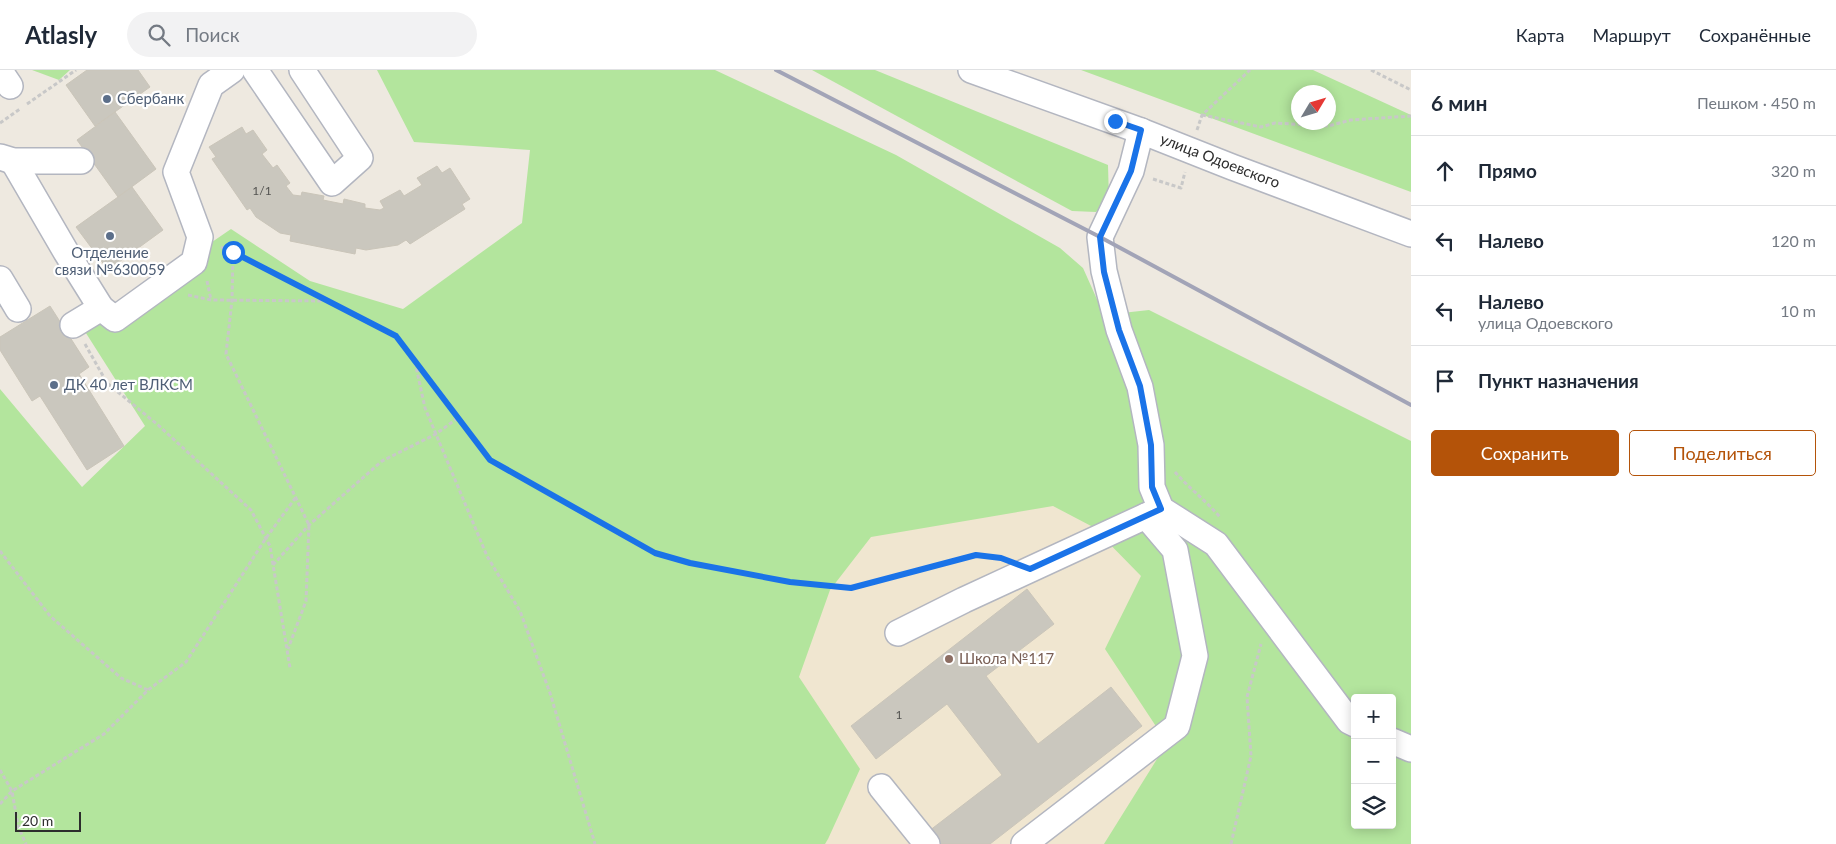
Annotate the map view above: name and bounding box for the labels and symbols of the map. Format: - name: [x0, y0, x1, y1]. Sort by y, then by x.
- north arrow: [1291, 85, 1336, 130]
- place label: Сбербанк: [117, 89, 185, 107]
- marker: Сбербанк: [101, 93, 113, 105]
- route end: [1104, 110, 1127, 133]
- street label: улица Одоевского: [1158, 129, 1283, 191]
- house number: 1/1: [252, 183, 272, 198]
- marker: Отделение связи №630059: [104, 230, 116, 242]
- route start: [222, 241, 245, 264]
- place label: Отделение связи №630059: [55, 243, 165, 278]
- place label: ДК 40 лет ВЛКСМ: [64, 375, 193, 393]
- marker: ДК 40 лет ВЛКСМ: [48, 379, 60, 391]
- place label: Школа №117: [959, 649, 1055, 667]
- marker: Школа №117: [943, 653, 955, 665]
- house number: 1: [896, 707, 903, 722]
- scale bar: [15, 809, 81, 832]

